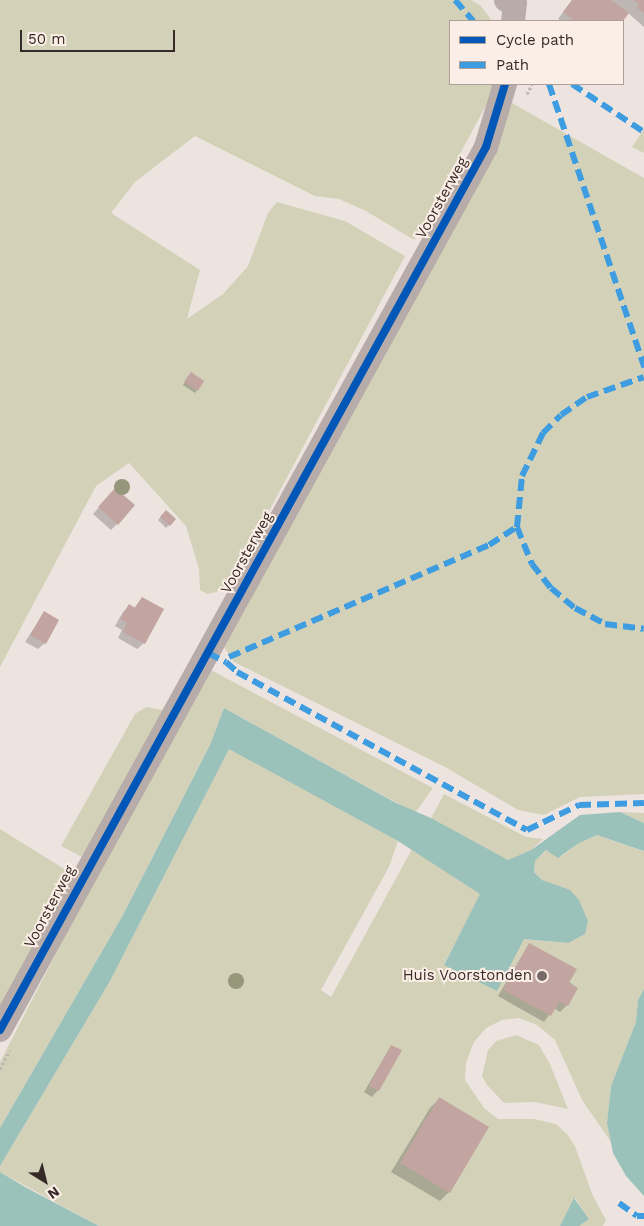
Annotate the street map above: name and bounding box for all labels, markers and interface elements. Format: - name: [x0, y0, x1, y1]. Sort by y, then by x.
- scale bar: [22, 20, 178, 52]
- legend: [449, 20, 624, 85]
- text: 50 m: [28, 30, 65, 48]
- text: Cycle path: [496, 31, 574, 49]
- text: Path: [496, 56, 529, 74]
- street label: Voorsterweg: [412, 154, 472, 242]
- street label: Voorsterweg: [217, 509, 277, 597]
- street label: Voorsterweg: [21, 863, 79, 951]
- place label: Huis Voorstonden: [402, 967, 532, 985]
- marker: Huis Voorstonden: [536, 970, 548, 982]
- north arrow: [20, 1156, 70, 1206]
- text: N: [45, 1184, 63, 1203]

